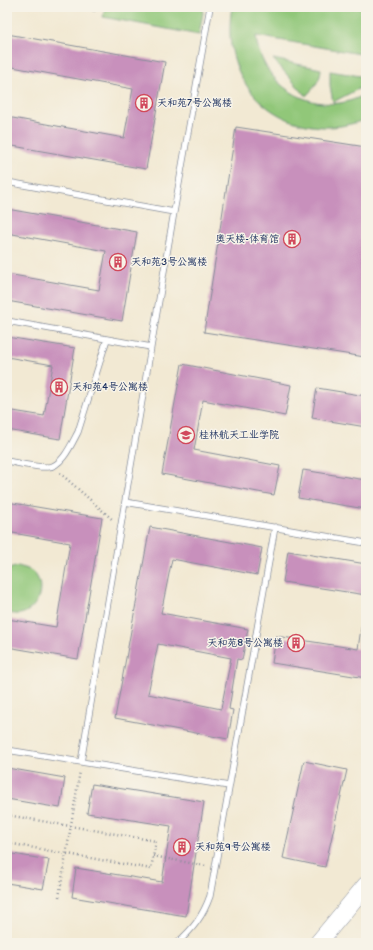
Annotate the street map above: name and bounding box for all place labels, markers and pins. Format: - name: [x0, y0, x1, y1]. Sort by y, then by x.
- building icon: 天和苑7号公寓楼: [134, 93, 154, 113]
- place label: 天和苑7号公寓楼: [157, 97, 232, 109]
- building icon: 奥天楼-体育馆: [282, 229, 302, 249]
- place label: 奥天楼-体育馆: [215, 233, 279, 245]
- building icon: 天和苑3号公寓楼: [108, 252, 128, 272]
- place label: 天和苑3号公寓楼: [131, 256, 207, 268]
- building icon: 天和苑4号公寓楼: [49, 377, 69, 397]
- place label: 天和苑4号公寓楼: [72, 381, 148, 393]
- school or university icon: 桂林航天工业学院: [176, 425, 196, 445]
- place label: 桂林航天工业学院: [199, 429, 279, 441]
- building icon: 天和苑8号公寓楼: [286, 633, 306, 653]
- place label: 天和苑8号公寓楼: [207, 637, 283, 649]
- building icon: 天和苑9号公寓楼: [172, 837, 192, 857]
- place label: 天和苑9号公寓楼: [195, 841, 271, 853]

